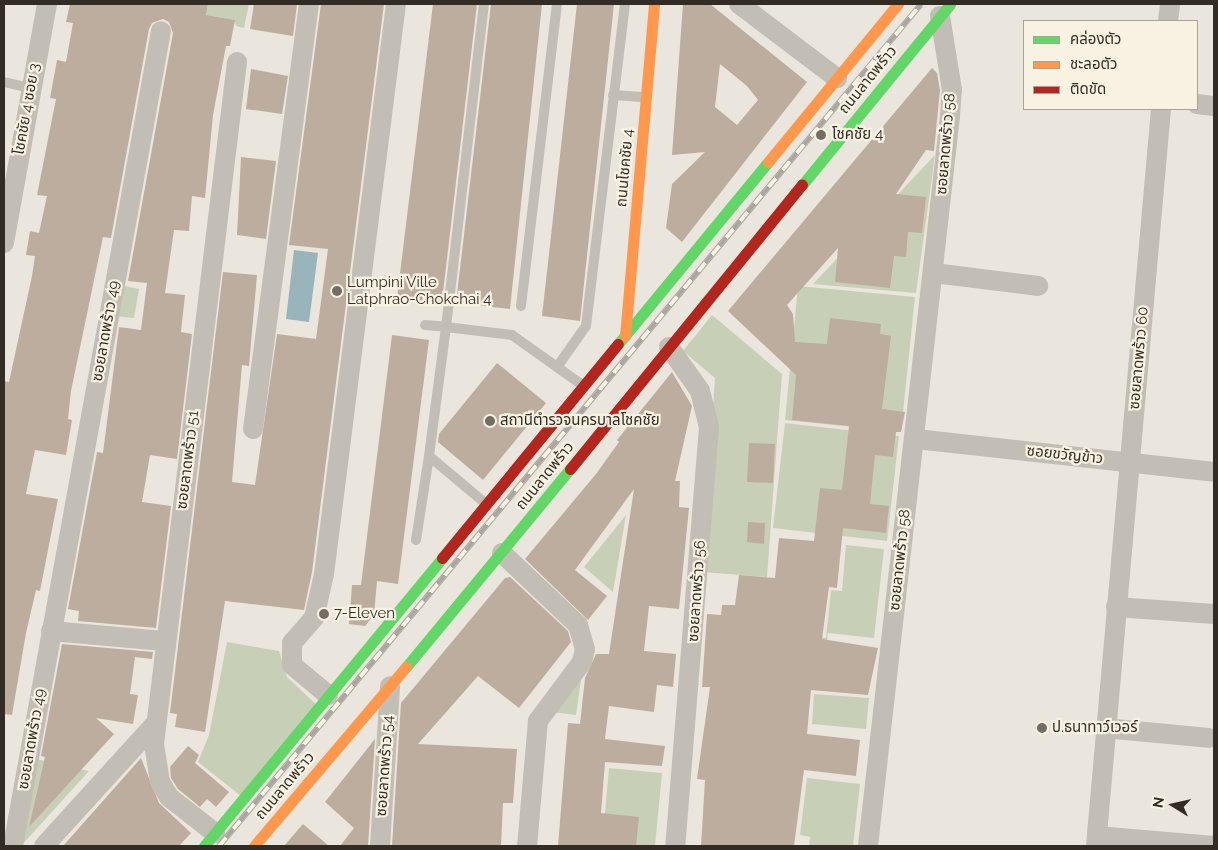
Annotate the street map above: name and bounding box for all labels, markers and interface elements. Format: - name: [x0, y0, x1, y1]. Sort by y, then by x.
- legend: [1023, 20, 1198, 110]
- text: คล่องตัว: [1070, 30, 1121, 48]
- street label: ถนนลาดพร้าว: [835, 42, 901, 118]
- text: ชะลอตัว: [1070, 55, 1117, 73]
- street label: โชคชัย 4 ซอย 3: [10, 62, 44, 156]
- text: ติดขัด: [1070, 80, 1106, 98]
- street label: ซอยลาดพร้าว 58: [933, 92, 959, 196]
- place label: โชคชัย 4: [832, 126, 883, 144]
- street label: ถนนโชคชัย 4: [613, 128, 637, 208]
- marker: โชคชัย 4: [814, 128, 828, 142]
- place label: Lumpini Ville Latphrao-Chokchai 4: [347, 273, 491, 308]
- street label: ซอยลาดพร้าว 49: [88, 279, 124, 383]
- marker: Lumpini Ville Latphrao-Chokchai 4: [331, 285, 343, 297]
- street label: ซอยลาดพร้าว 60: [1126, 306, 1152, 410]
- street label: ซอยลาดพร้าว 51: [173, 410, 203, 510]
- place label: สถานีตำรวจนครบาลโชคชัย: [500, 412, 660, 430]
- marker: สถานีตำรวจนครบาลโชคชัย: [484, 415, 496, 427]
- street label: ถนนลาดพร้าว: [512, 438, 578, 514]
- street label: ซอยขวัญข้าว: [1026, 442, 1104, 468]
- street label: ซอยลาดพร้าว 58: [886, 508, 914, 612]
- street label: ซอยลาดพร้าว 56: [684, 539, 710, 643]
- place label: 7-Eleven: [334, 605, 395, 623]
- marker: 7-Eleven: [318, 608, 330, 620]
- street label: ซอยลาดพร้าว 49: [14, 687, 50, 791]
- street label: ซอยลาดพร้าว 54: [372, 715, 398, 817]
- place label: ป.ธนาทาว์เวอร์: [1052, 719, 1138, 737]
- marker: ป.ธนาทาว์เวอร์: [1036, 722, 1048, 734]
- street label: ถนนลาดพร้าว: [252, 749, 318, 823]
- north arrow: [1148, 780, 1198, 830]
- text: N: [1149, 796, 1167, 809]

